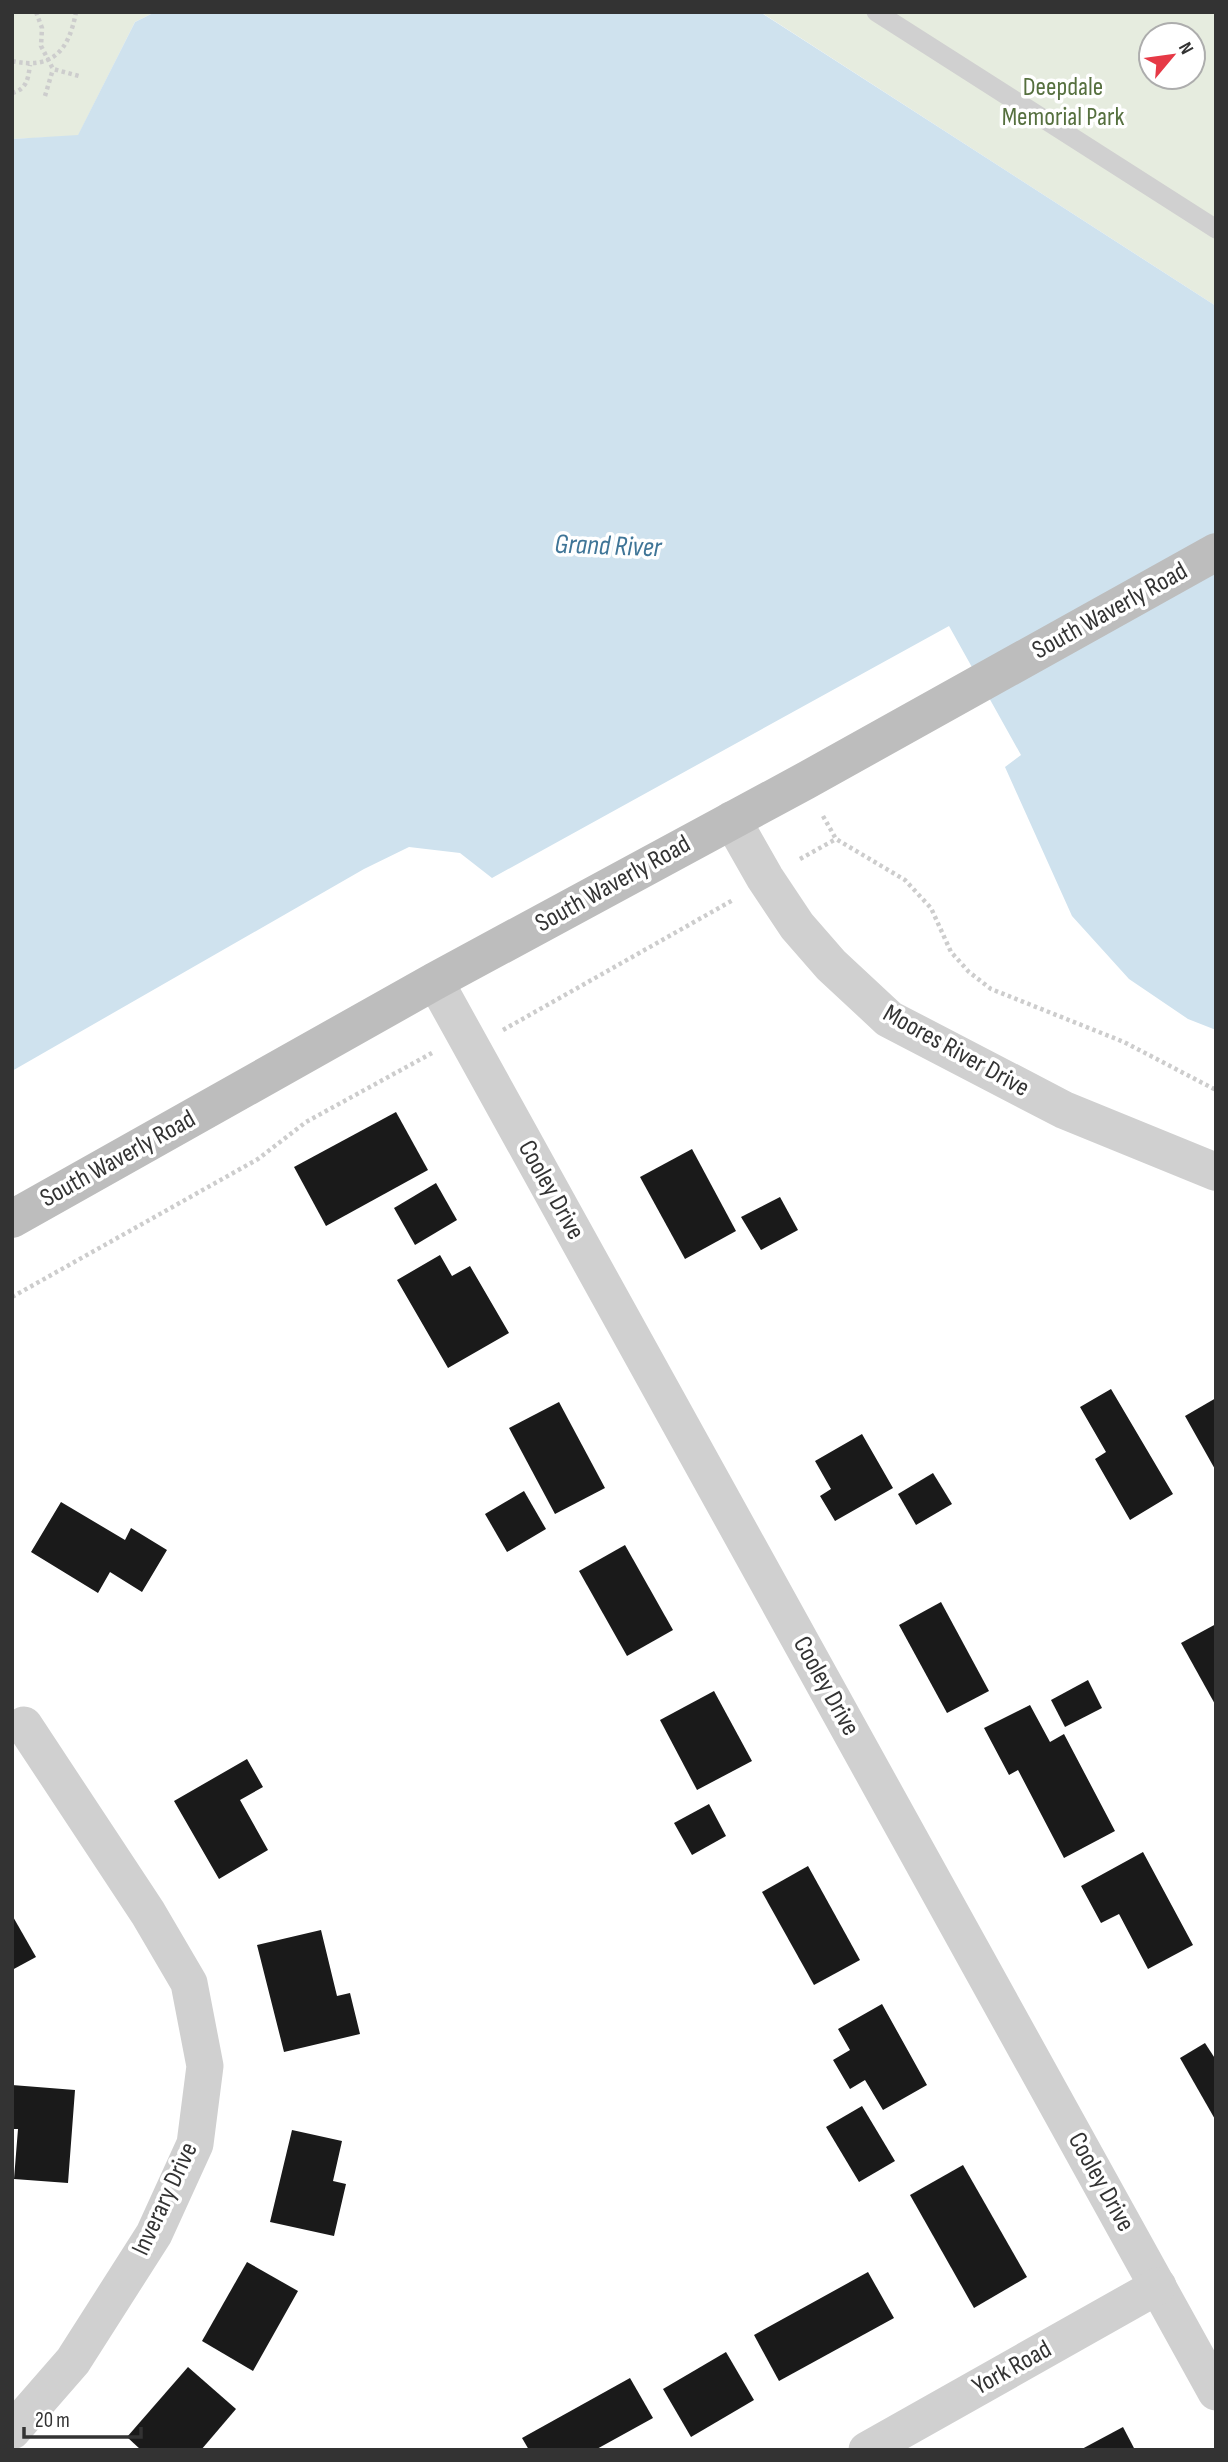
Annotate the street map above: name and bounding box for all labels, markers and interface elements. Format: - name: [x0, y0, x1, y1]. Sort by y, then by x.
- north arrow: [1137, 21, 1207, 91]
- text: N: [1173, 38, 1198, 59]
- park label: Deepdale Memorial Park: [1002, 72, 1124, 133]
- water label: Grand River: [554, 528, 663, 564]
- street label: South Waverly Road: [1027, 556, 1193, 666]
- street label: South Waverly Road: [530, 829, 696, 939]
- street label: Moores River Drive: [878, 998, 1034, 1104]
- street label: South Waverly Road: [35, 1104, 201, 1214]
- street label: Cooley Drive: [511, 1135, 591, 1245]
- street label: Cooley Drive: [786, 1631, 866, 1741]
- street label: Cooley Drive: [1061, 2127, 1141, 2237]
- street label: Inverary Drive: [125, 2138, 205, 2260]
- street label: York Road: [967, 2334, 1057, 2402]
- scale bar: [24, 2396, 142, 2440]
- text: 20 m: [35, 2408, 70, 2433]

